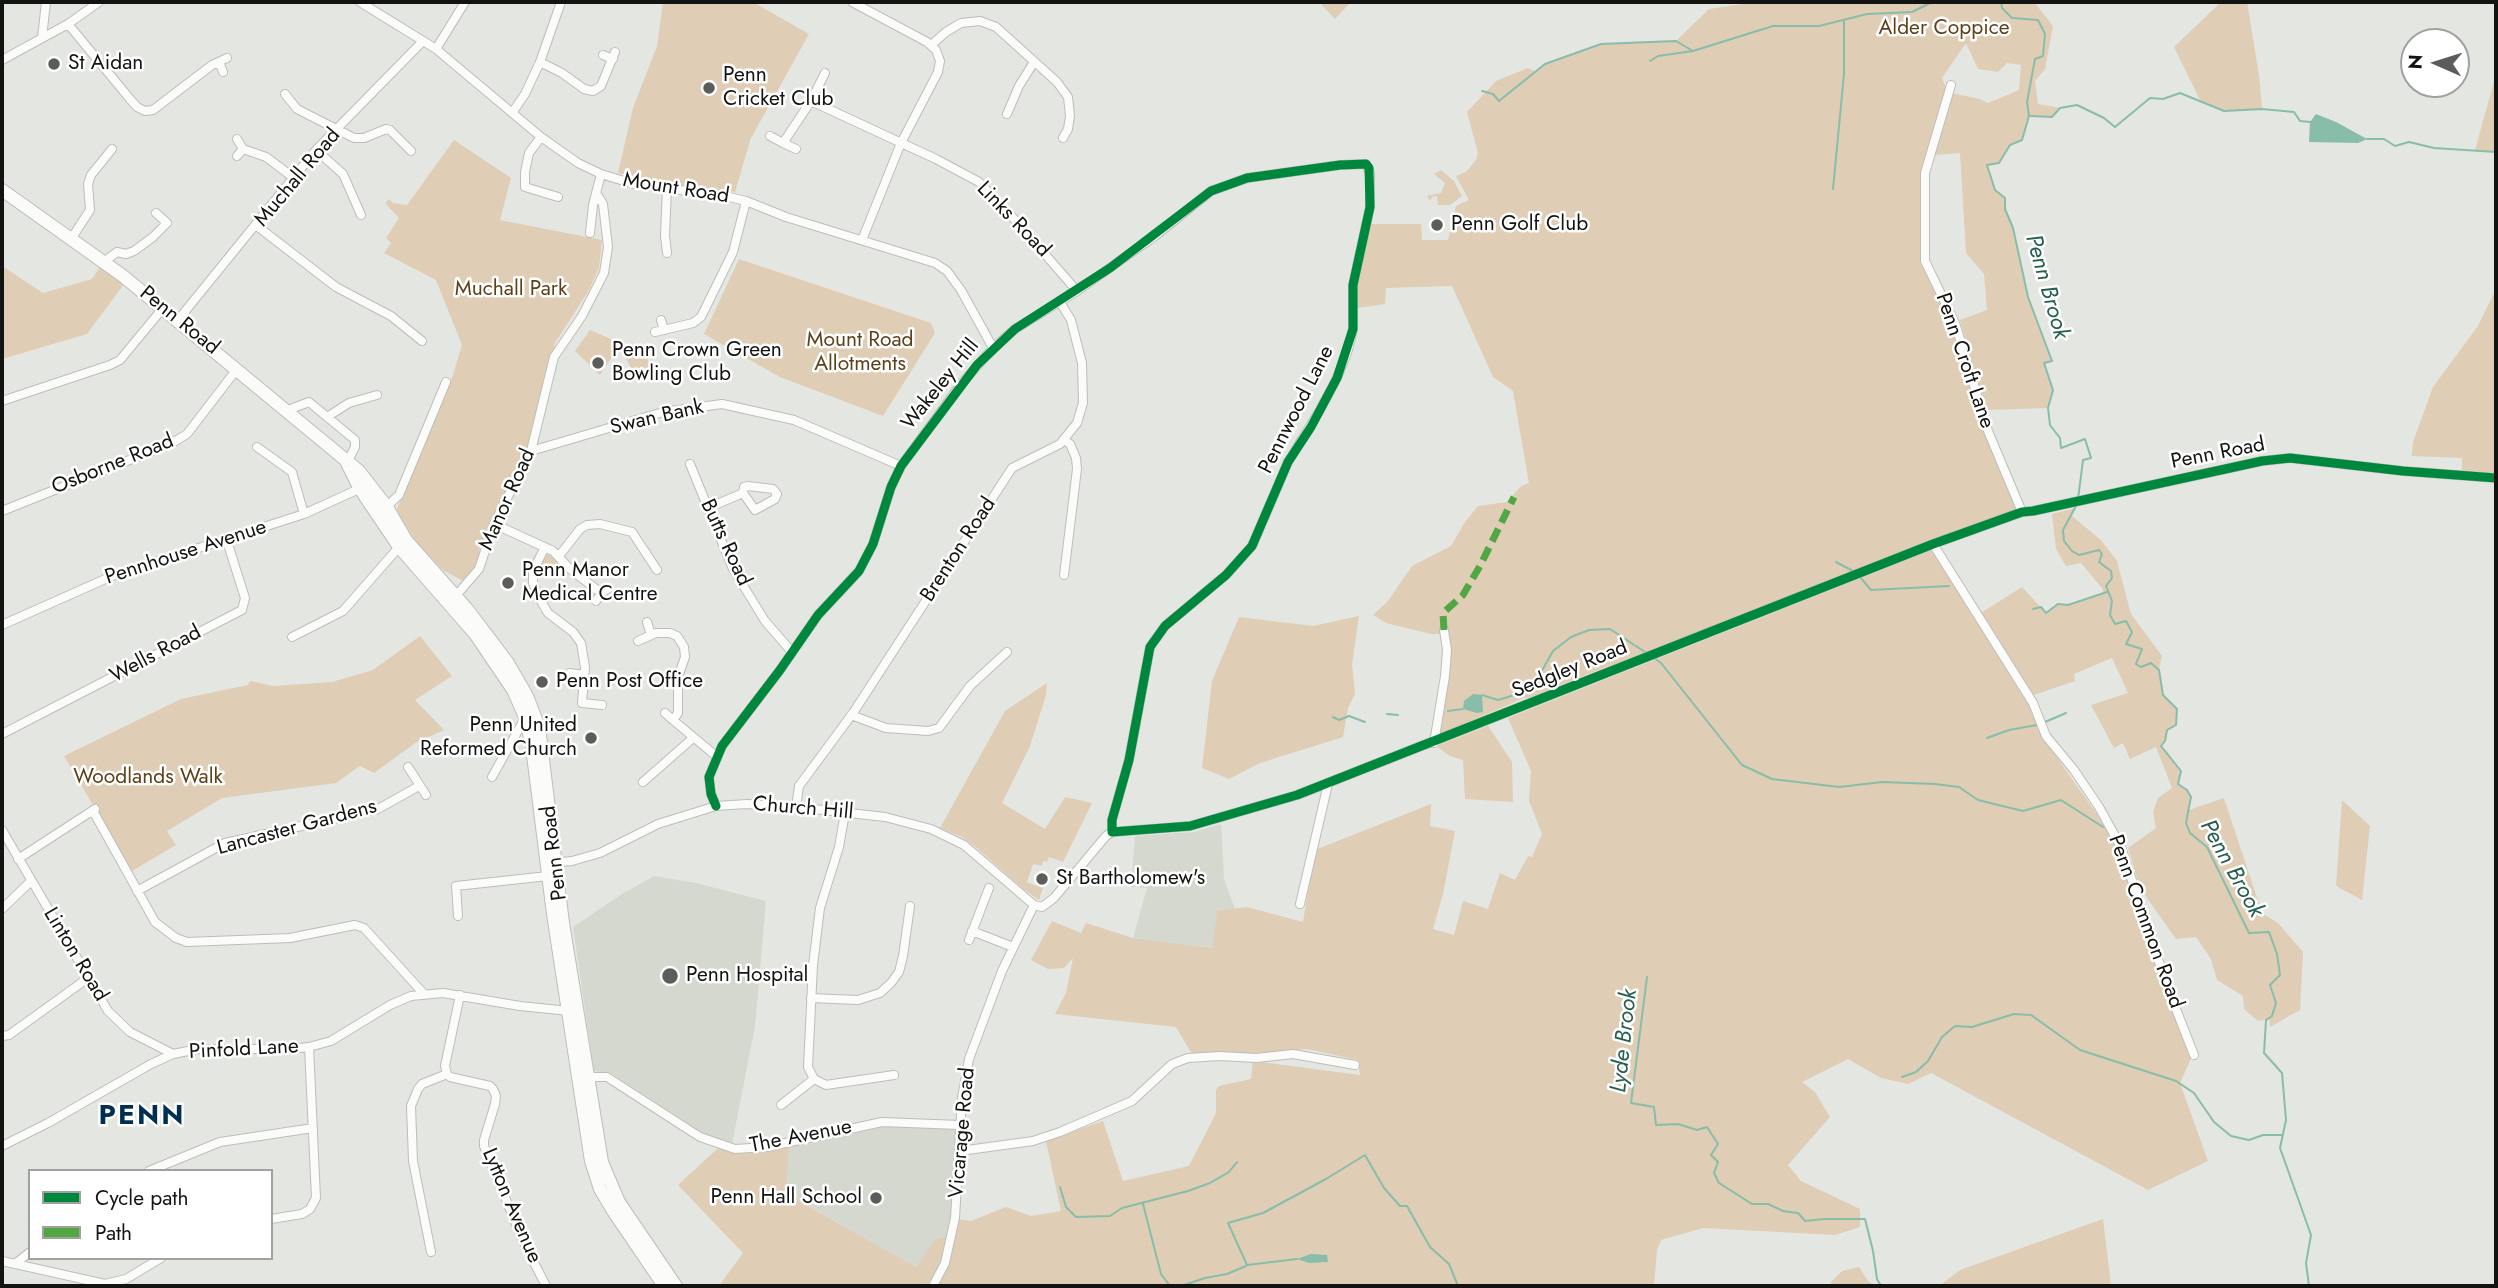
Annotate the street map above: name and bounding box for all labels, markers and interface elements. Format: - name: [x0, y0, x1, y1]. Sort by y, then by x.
- park label: Alder Coppice: [1878, 16, 2010, 42]
- north arrow: [2400, 28, 2470, 98]
- place label: St Aidan: [68, 51, 143, 77]
- text: N: [2402, 54, 2429, 70]
- marker: St Aidan: [46, 56, 62, 72]
- place label: Penn Cricket Club: [723, 63, 833, 113]
- marker: Penn Cricket Club: [701, 80, 717, 96]
- street label: Muchall Road: [250, 124, 346, 232]
- street label: Mount Road: [621, 168, 731, 210]
- street label: Links Road: [971, 177, 1055, 263]
- place label: Penn Golf Club: [1451, 212, 1588, 238]
- marker: Penn Golf Club: [1429, 217, 1445, 233]
- water label: Penn Brook: [2018, 232, 2074, 342]
- park label: Muchall Park: [455, 277, 567, 303]
- street label: Penn Road: [134, 281, 224, 361]
- street label: Penn Croft Lane: [1929, 290, 1999, 432]
- park label: Mount Road Allotments: [806, 328, 914, 378]
- street label: Wakeley Hill: [897, 335, 985, 435]
- place label: Penn Crown Green Bowling Club: [612, 338, 782, 388]
- street label: Pennwood Lane: [1254, 342, 1340, 478]
- marker: Penn Crown Green Bowling Club: [590, 355, 606, 371]
- street label: Swan Bank: [608, 395, 706, 441]
- street label: Osborne Road: [48, 429, 178, 501]
- street label: Penn Road: [2169, 433, 2267, 475]
- street label: Manor Road: [474, 445, 542, 555]
- street label: Brenton Road: [916, 493, 1002, 607]
- street label: Butts Road: [694, 496, 756, 590]
- street label: Pennhouse Avenue: [102, 515, 270, 591]
- place label: Penn Manor Medical Centre: [522, 558, 657, 608]
- marker: Penn Manor Medical Centre: [500, 575, 516, 591]
- street label: Wells Road: [106, 620, 206, 690]
- street label: Sedgley Road: [1509, 635, 1631, 705]
- place label: Penn Post Office: [556, 669, 703, 695]
- marker: Penn Post Office: [534, 674, 550, 690]
- place label: Penn United Reformed Church: [420, 713, 577, 763]
- marker: Penn United Reformed Church: [583, 730, 599, 746]
- park label: Woodlands Walk: [73, 765, 223, 791]
- street label: Church Hill: [752, 792, 854, 826]
- street label: Lancaster Gardens: [214, 795, 380, 861]
- street label: Penn Road: [537, 804, 573, 902]
- water label: Penn Brook: [2193, 815, 2269, 923]
- street label: Penn Common Road: [2102, 832, 2188, 1012]
- place label: St Bartholomew's: [1056, 866, 1205, 892]
- marker: St Bartholomew's: [1034, 871, 1050, 887]
- street label: Linton Road: [37, 903, 113, 1007]
- place label: Penn Hospital: [686, 963, 808, 989]
- marker: Penn Hospital: [660, 966, 680, 986]
- water label: Lyde Brook: [1606, 988, 1644, 1094]
- street label: Pinfold Lane: [188, 1035, 300, 1065]
- street label: Vicarage Road: [945, 1067, 981, 1199]
- district label: PENN: [99, 1100, 185, 1134]
- street label: The Avenue: [748, 1115, 854, 1159]
- street label: Lytton Avenue: [476, 1145, 546, 1267]
- legend: [28, 1169, 273, 1260]
- text: Cycle path: [95, 1183, 188, 1213]
- place label: Penn Hall School: [711, 1185, 862, 1211]
- marker: Penn Hall School: [868, 1190, 884, 1206]
- text: Path: [95, 1218, 132, 1248]

